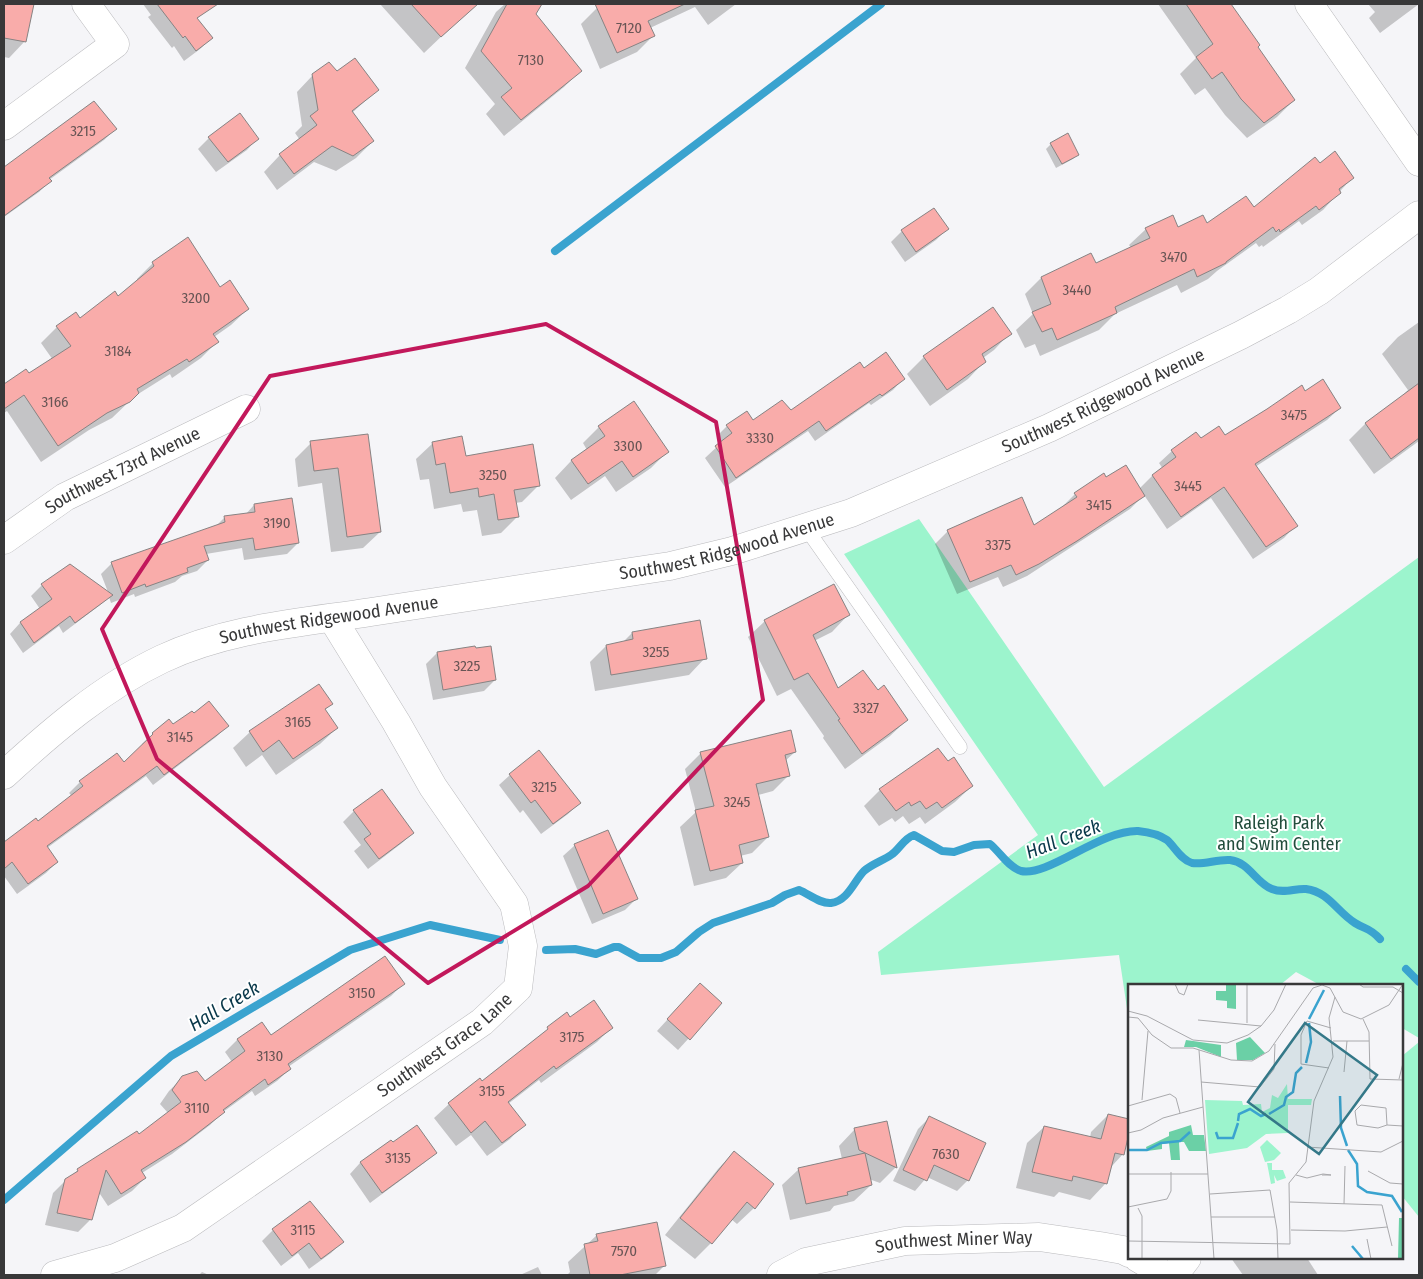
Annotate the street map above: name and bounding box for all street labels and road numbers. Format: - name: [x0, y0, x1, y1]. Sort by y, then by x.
- street label: Southwest Ridgewood Avenue: [998, 343, 1208, 458]
- street label: Southwest 73rd Avenue: [41, 422, 204, 519]
- street label: Southwest Ridgewood Avenue: [618, 508, 837, 585]
- street label: Southwest Ridgewood Avenue: [217, 591, 440, 649]
- street label: Southwest Grace Lane: [373, 988, 517, 1102]
- street label: Southwest Miner Way: [873, 1226, 1033, 1258]

